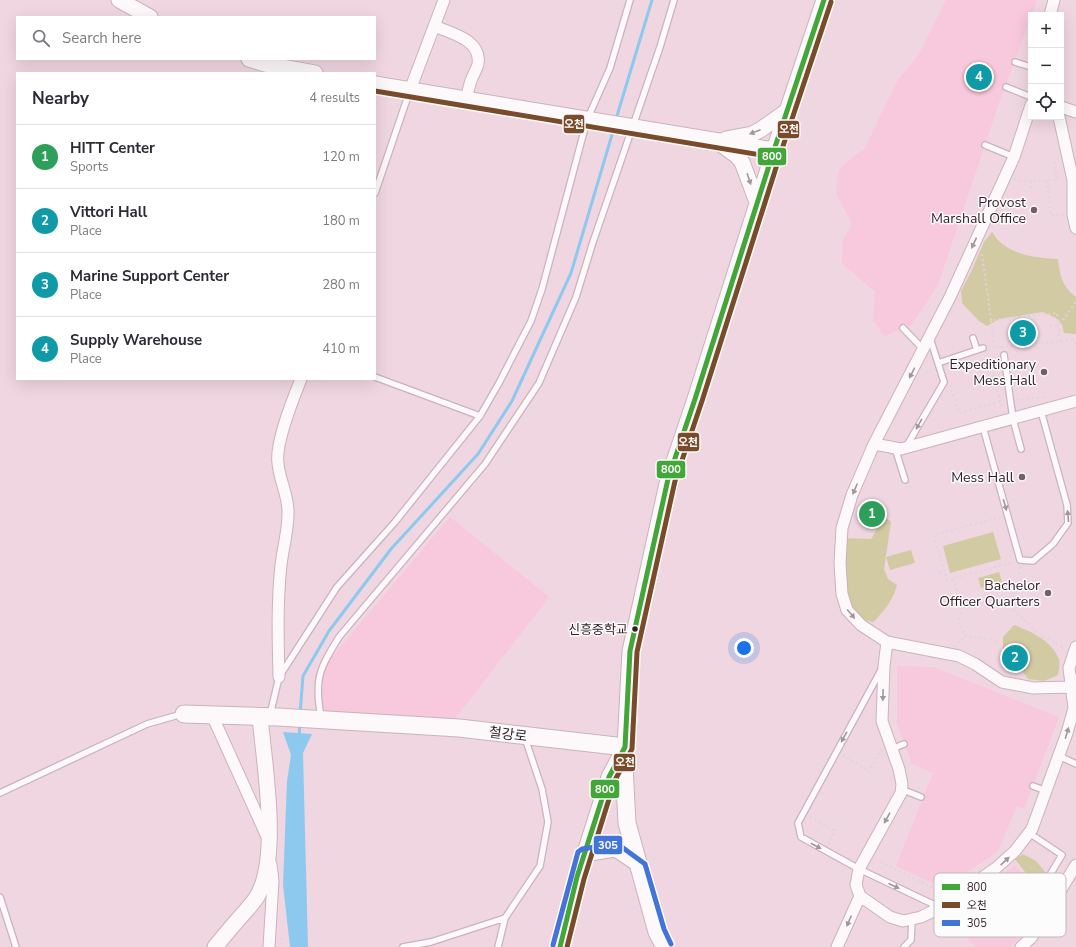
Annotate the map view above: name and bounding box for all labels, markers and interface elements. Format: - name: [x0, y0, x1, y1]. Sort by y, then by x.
- map controls: [1028, 12, 1064, 120]
- button: +: [1028, 12, 1064, 48]
- search box: [16, 16, 376, 60]
- icon: search: [30, 27, 52, 49]
- text: Search here: [62, 28, 142, 48]
- button: −: [1028, 48, 1064, 84]
- pin: 4: [966, 62, 992, 92]
- button: locate: [1028, 84, 1064, 120]
- text: Nearby: [32, 87, 89, 110]
- text: 4 results: [309, 89, 360, 107]
- line badge: 오천: [563, 114, 585, 134]
- text: 오천: [564, 117, 584, 132]
- line badge: 오천: [777, 120, 800, 139]
- text: 오천: [779, 122, 799, 137]
- one-way arrow: [748, 129, 760, 135]
- text: HITT Center: [70, 138, 155, 158]
- line badge: 800: [757, 147, 787, 166]
- text: 1: [41, 148, 49, 166]
- text: 120 m: [322, 148, 360, 166]
- text: 800: [762, 149, 782, 164]
- text: Sports: [70, 158, 109, 176]
- one-way arrow: [746, 173, 752, 185]
- place label: Provost Marshall Office: [931, 193, 1026, 228]
- text: Vittori Hall: [70, 202, 147, 222]
- marker: Provost Marshall Office: [1029, 205, 1039, 215]
- text: 2: [41, 212, 49, 230]
- text: 180 m: [322, 212, 360, 230]
- text: Place: [70, 222, 102, 240]
- one-way arrow: [971, 237, 978, 249]
- text: Marine Support Center: [70, 266, 229, 286]
- text: 3: [41, 276, 49, 294]
- text: 280 m: [322, 276, 360, 294]
- text: Place: [70, 286, 102, 304]
- pin: 3: [1010, 318, 1036, 348]
- text: Supply Warehouse: [70, 330, 202, 350]
- text: 4: [41, 340, 49, 358]
- text: 410 m: [322, 340, 360, 358]
- text: Place: [70, 350, 102, 368]
- place label: Expeditionary Mess Hall: [950, 355, 1037, 390]
- one-way arrow: [908, 367, 915, 378]
- marker: Expeditionary Mess Hall: [1039, 367, 1049, 377]
- one-way arrow: [916, 418, 923, 430]
- line badge: 오천: [677, 432, 700, 452]
- text: 오천: [678, 435, 698, 450]
- line badge: 800: [656, 460, 686, 479]
- text: 800: [661, 462, 681, 477]
- place label: Mess Hall: [951, 468, 1015, 487]
- marker: Mess Hall: [1017, 472, 1027, 482]
- one-way arrow: [852, 484, 858, 495]
- pin: 1: [859, 499, 885, 529]
- one-way arrow: [1002, 499, 1008, 511]
- one-way arrow: [1064, 510, 1071, 522]
- place label: Bachelor Officer Quarters: [939, 576, 1040, 611]
- marker: Bachelor Officer Quarters: [1043, 588, 1053, 598]
- one-way arrow: [847, 609, 856, 620]
- place label: 신흥중학교: [568, 621, 628, 639]
- marker: 신흥중학교: [630, 624, 640, 634]
- your location: [734, 638, 754, 658]
- pin: 2: [1002, 643, 1028, 673]
- one-way arrow: [879, 689, 886, 701]
- street label: 철강로: [488, 723, 528, 746]
- one-way arrow: [1064, 727, 1070, 739]
- one-way arrow: [841, 732, 848, 743]
- line badge: 오천: [613, 753, 636, 772]
- text: 오천: [615, 755, 635, 770]
- line badge: 800: [590, 779, 620, 799]
- text: 800: [595, 782, 615, 797]
- one-way arrow: [884, 812, 890, 824]
- line badge: 305: [593, 835, 623, 855]
- text: 305: [598, 838, 618, 853]
- one-way arrow: [810, 842, 822, 849]
- one-way arrow: [999, 856, 1010, 865]
- legend: [934, 873, 1066, 937]
- text: 800: [967, 880, 987, 895]
- one-way arrow: [889, 883, 900, 889]
- text: 오천: [967, 898, 987, 913]
- one-way arrow: [846, 916, 852, 927]
- text: 305: [967, 916, 987, 931]

